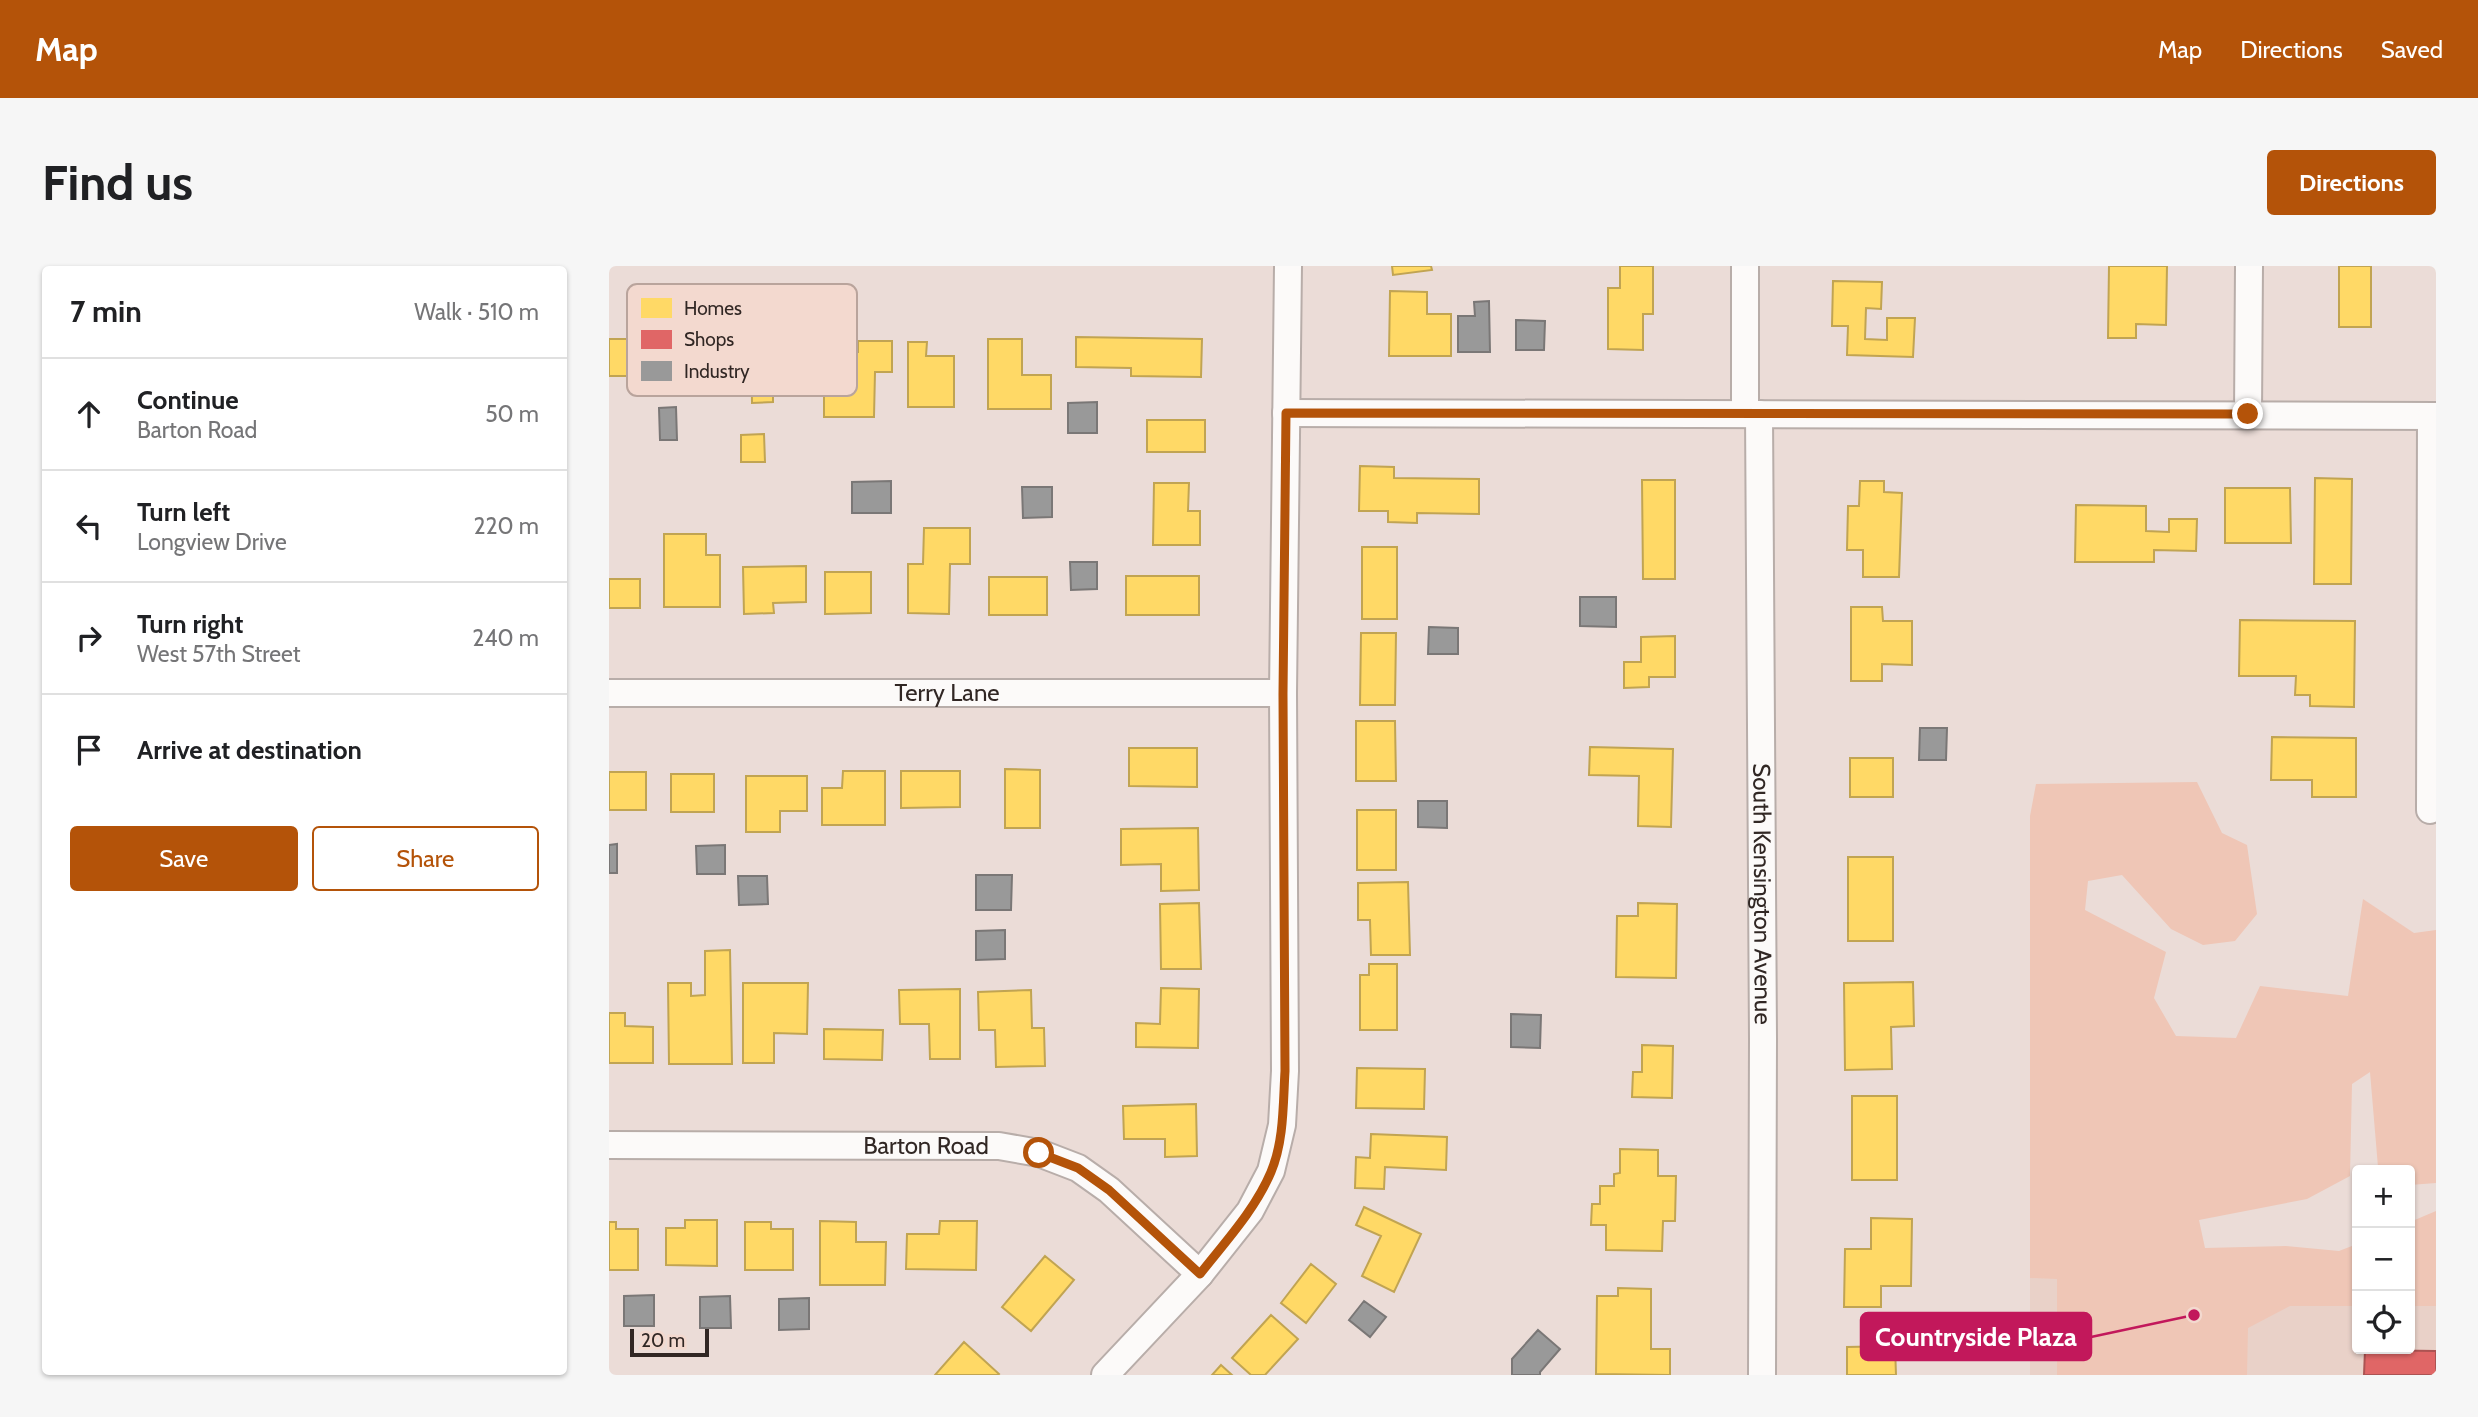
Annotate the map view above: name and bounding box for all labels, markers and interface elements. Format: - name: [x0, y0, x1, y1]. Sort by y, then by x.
- text: Map: [35, 29, 98, 69]
- text: Map: [2158, 35, 2202, 64]
- text: Directions: [2240, 35, 2343, 64]
- text: Saved: [2381, 35, 2443, 64]
- button: Directions: [2267, 150, 2436, 215]
- text: Find us: [42, 153, 193, 212]
- legend: [627, 284, 857, 396]
- text: 7 min: [70, 293, 142, 330]
- text: Homes: [684, 297, 742, 320]
- text: Walk · 510 m: [414, 298, 539, 326]
- text: Shops: [684, 328, 734, 351]
- text: Industry: [684, 360, 750, 383]
- text: Continue: [137, 384, 239, 416]
- icon: ahead: [70, 395, 108, 433]
- route end: [2232, 398, 2263, 429]
- text: 50 m: [485, 400, 539, 428]
- text: Barton Road: [137, 416, 257, 444]
- text: Turn left: [137, 496, 230, 528]
- icon: left: [70, 507, 108, 545]
- text: 220 m: [473, 512, 539, 540]
- text: Longview Drive: [137, 528, 287, 556]
- text: Turn right: [137, 608, 243, 640]
- icon: right: [70, 619, 108, 657]
- text: 240 m: [472, 624, 539, 652]
- text: West 57th Street: [137, 640, 301, 668]
- street label: Terry Lane: [894, 678, 1000, 707]
- icon: arrive: [70, 731, 108, 769]
- text: Arrive at destination: [137, 734, 362, 766]
- street label: South Kensington Avenue: [1747, 763, 1778, 1025]
- button: Save: [70, 826, 298, 891]
- button: Share: [312, 826, 539, 891]
- street label: Barton Road: [863, 1131, 989, 1160]
- route start: [1023, 1137, 1054, 1168]
- map controls: [2352, 1165, 2415, 1354]
- button: +: [2352, 1165, 2415, 1228]
- button: −: [2352, 1228, 2415, 1291]
- button: locate: [2352, 1291, 2415, 1354]
- callout: Countryside Plaza: [1861, 1313, 2091, 1360]
- text: Countryside Plaza: [1875, 1321, 2077, 1353]
- scale bar: [630, 1326, 709, 1358]
- text: 20 m: [641, 1329, 685, 1352]

